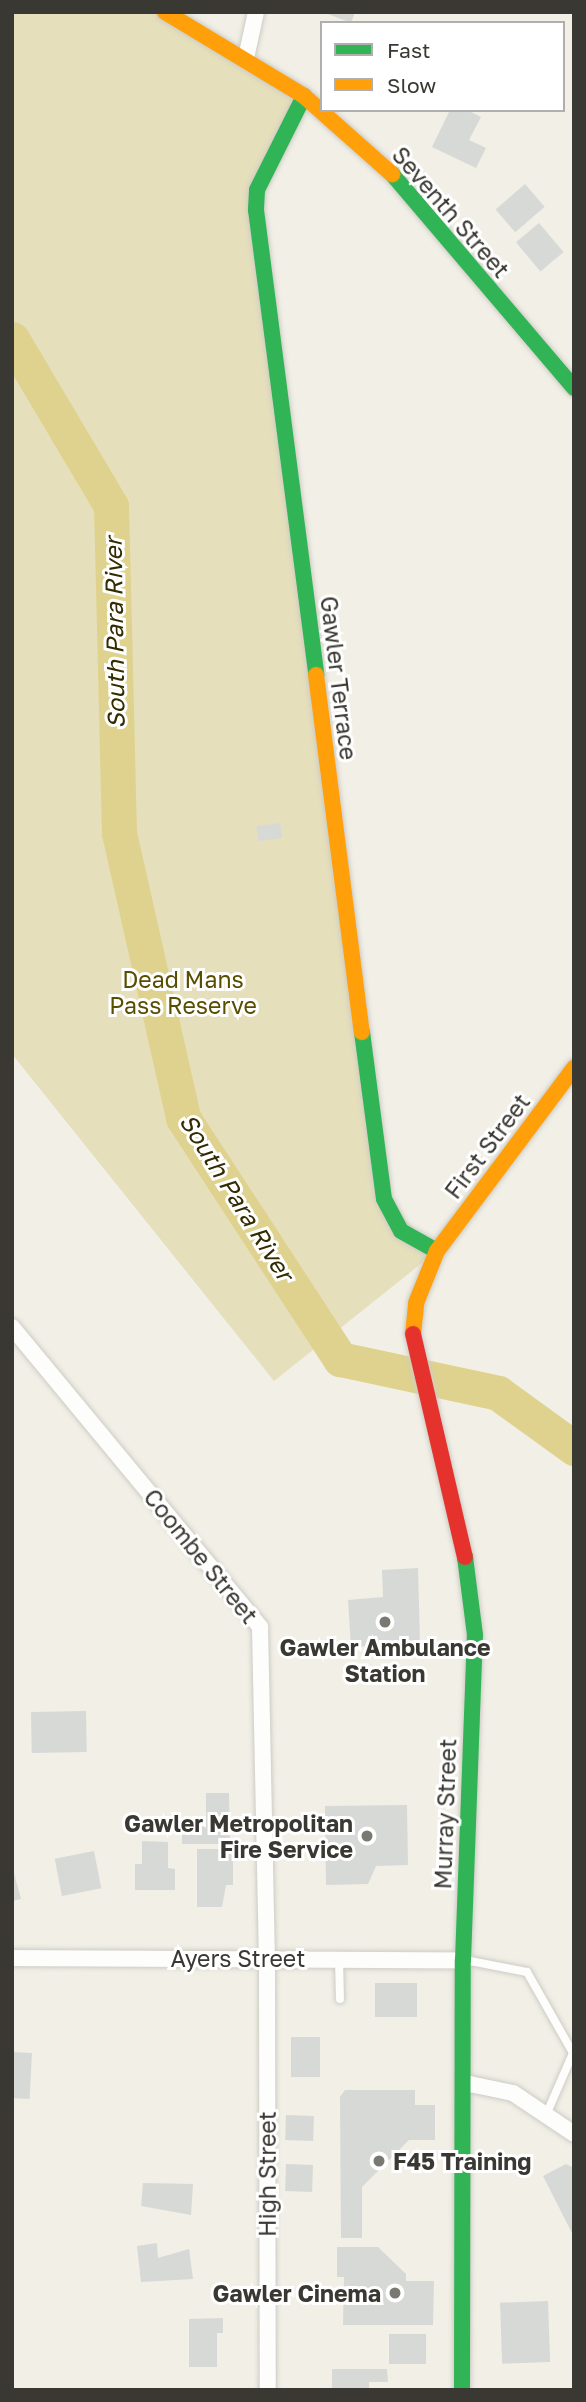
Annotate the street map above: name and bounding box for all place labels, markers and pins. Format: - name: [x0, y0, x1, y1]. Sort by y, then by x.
- marker: Gawler Ambulance Station: [377, 1614, 393, 1630]
- place label: Gawler Ambulance Station: [279, 1633, 491, 1687]
- place label: Gawler Metropolitan Fire Service: [124, 1809, 353, 1863]
- marker: Gawler Metropolitan Fire Service: [359, 1828, 375, 1844]
- place label: F45 Training: [393, 2147, 531, 2175]
- marker: F45 Training: [371, 2153, 387, 2169]
- place label: Gawler Cinema: [212, 2279, 381, 2307]
- marker: Gawler Cinema: [387, 2285, 403, 2301]

